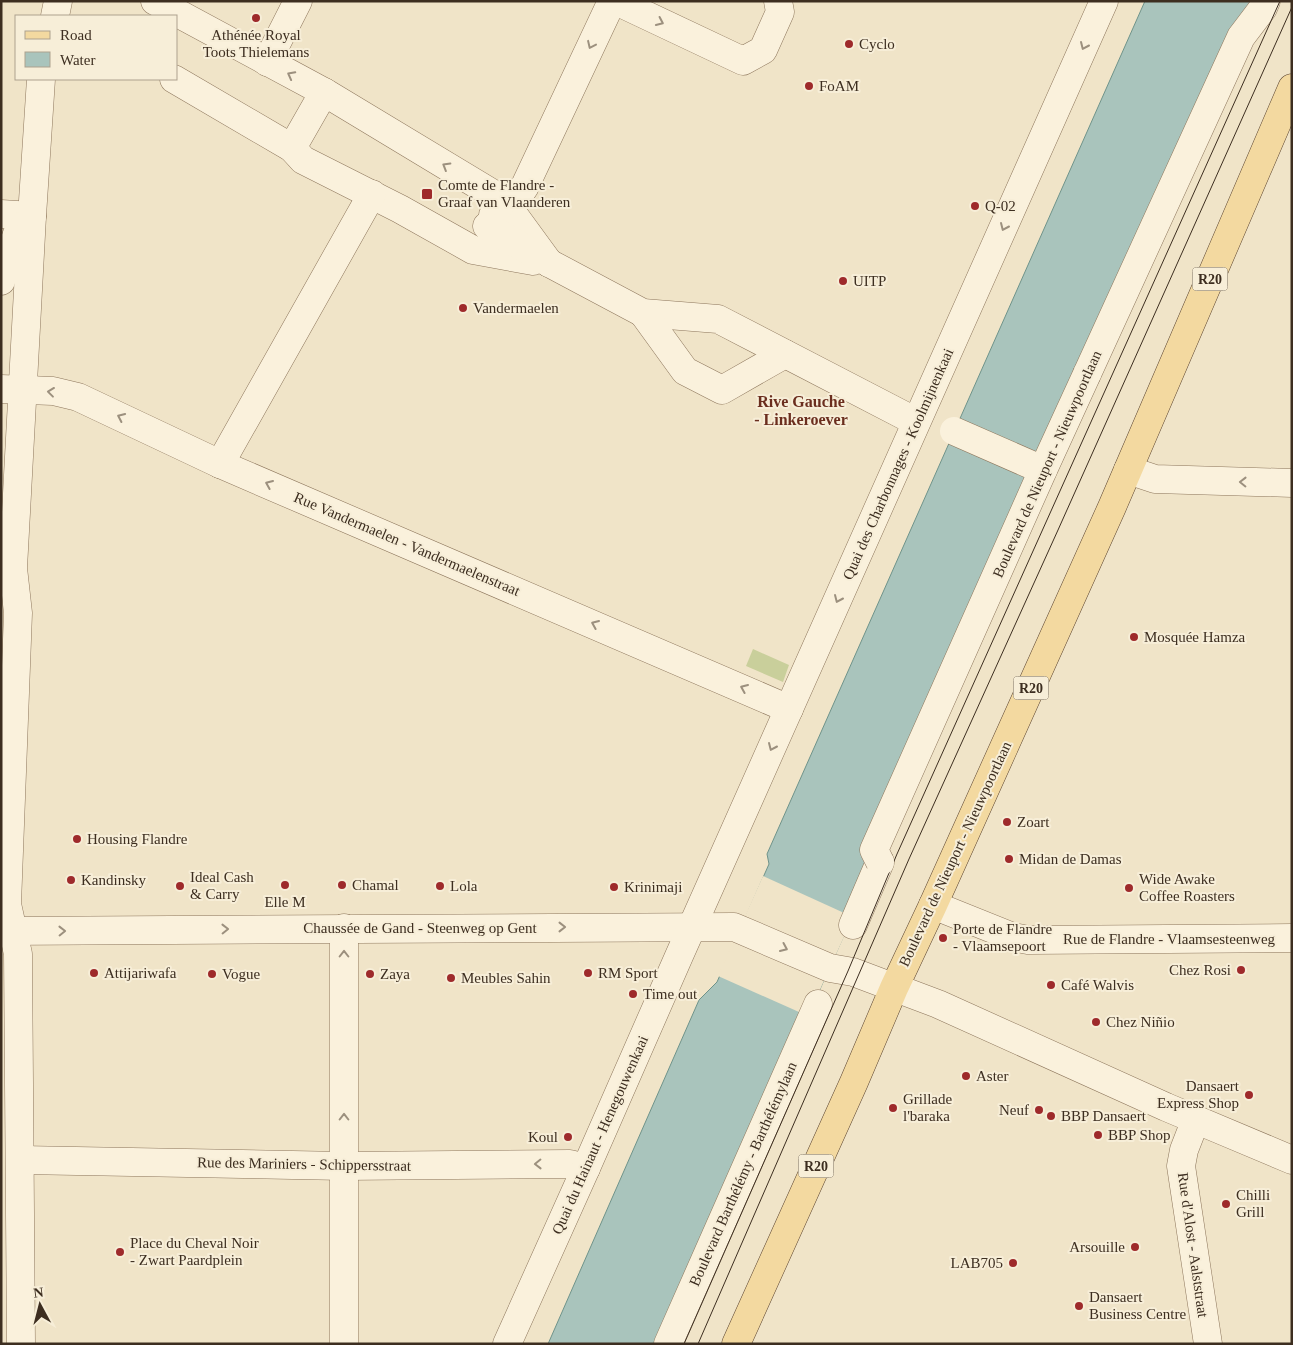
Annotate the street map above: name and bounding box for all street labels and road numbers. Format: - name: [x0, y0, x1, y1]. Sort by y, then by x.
- road number: R20: [1192, 268, 1228, 290]
- street label: Quai des Charbonnages - Koolmijnenkaai: [840, 346, 956, 582]
- street label: Boulevard de Nieuport - Nieuwpoortlaan: [990, 348, 1105, 580]
- street label: Rue Vandermaelen - Vandermaelenstraat: [292, 489, 523, 599]
- road number: R20: [1014, 676, 1048, 700]
- street label: Boulevard de Nieuport - Nieuwpoortlaan: [896, 738, 1015, 969]
- street label: Chaussée de Gand - Steenweg op Gent: [303, 920, 537, 936]
- street label: Rue de Flandre - Vlaamsesteenweg: [1063, 931, 1276, 947]
- street label: Quai du Hainaut - Henegouwenkaai: [549, 1033, 651, 1237]
- street label: Boulevard Barthélémy - Barthélémylaan: [686, 1059, 800, 1289]
- street label: Rue des Mariniers - Schippersstraat: [197, 1154, 412, 1174]
- road number: R20: [798, 1154, 834, 1178]
- street label: Rue d'Alost - Aalststraat: [1175, 1171, 1211, 1319]

